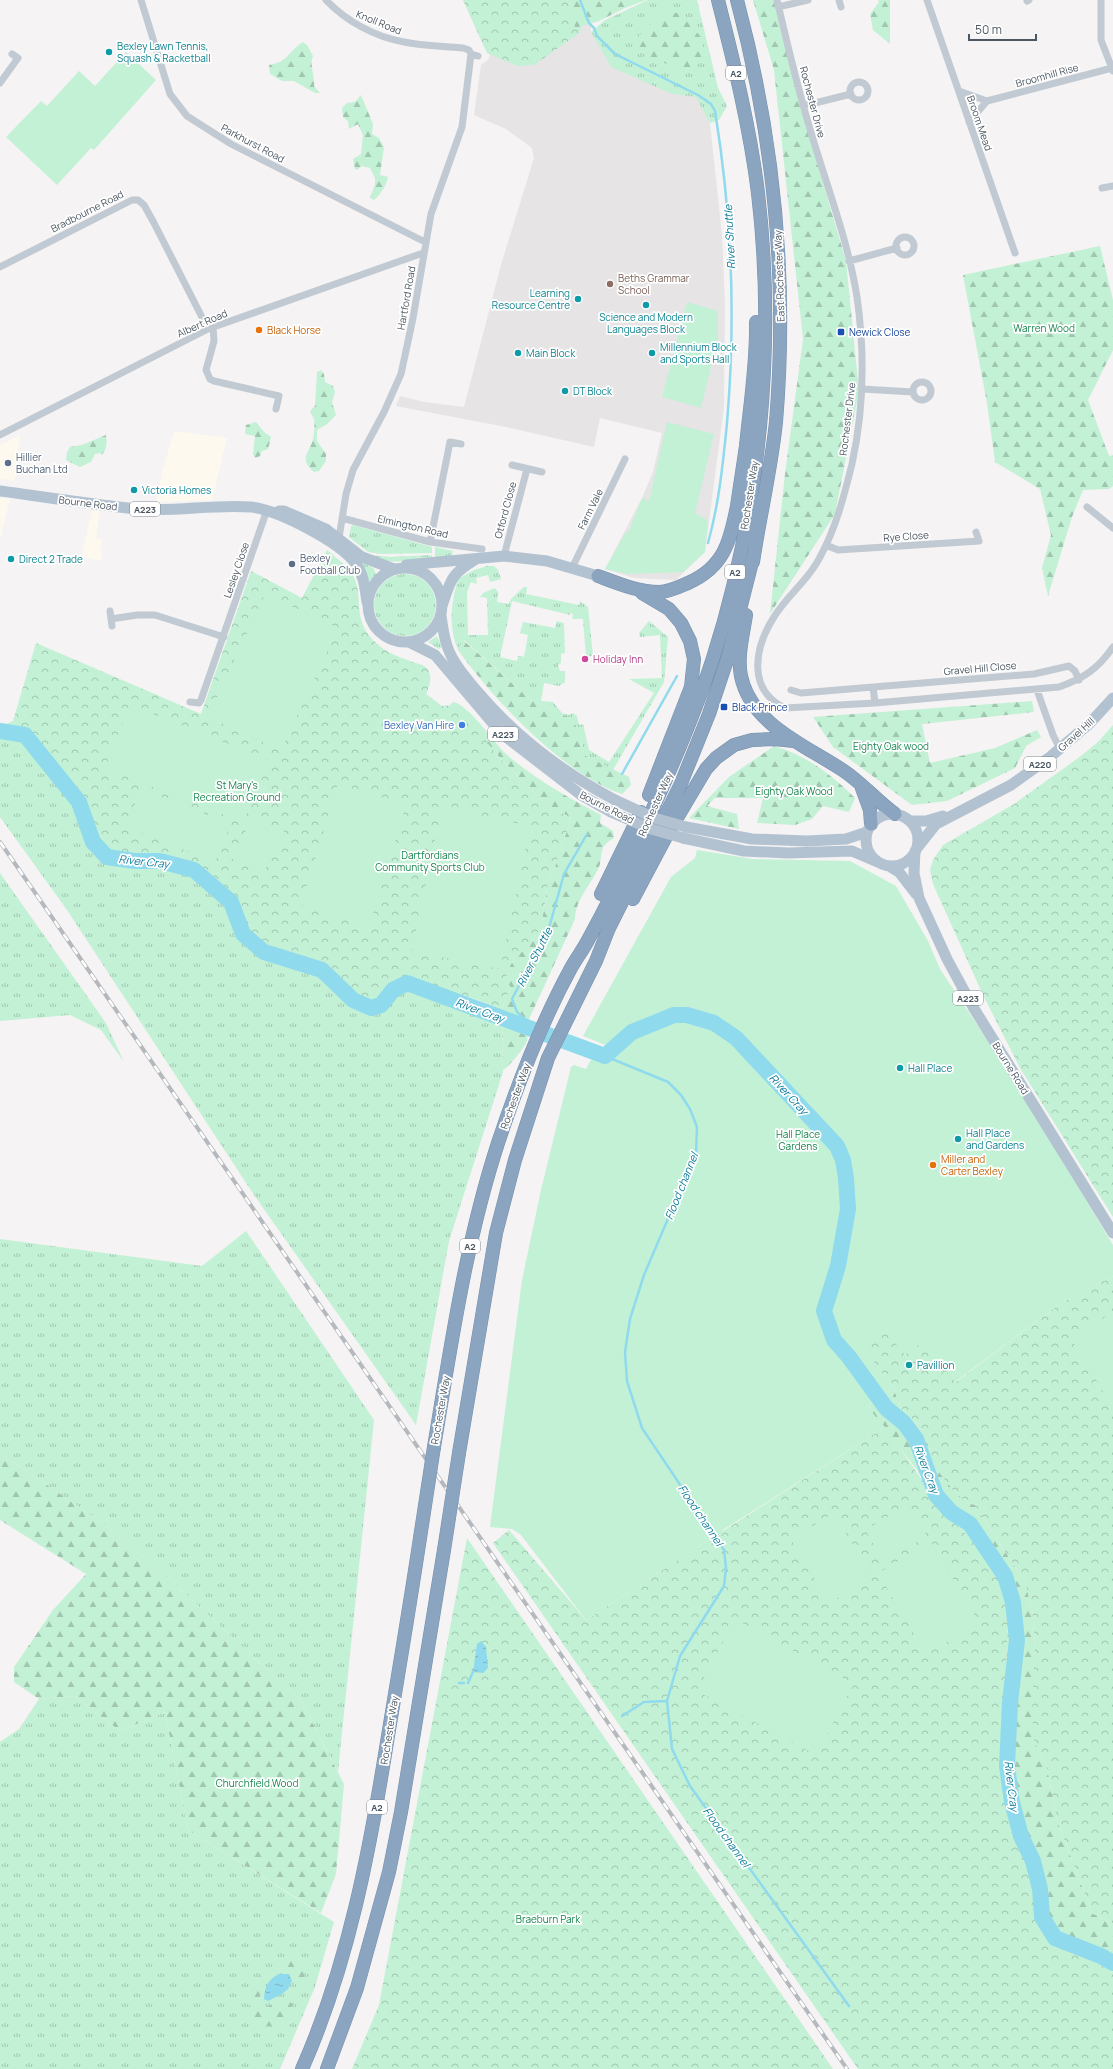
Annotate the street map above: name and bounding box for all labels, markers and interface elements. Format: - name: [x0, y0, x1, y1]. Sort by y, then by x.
- street label: Knoll Road: [354, 6, 404, 38]
- scale bar: [969, 16, 1036, 42]
- text: 50 m: [975, 21, 1002, 38]
- place label: Bexley Lawn Tennis, Squash & Racketball: [117, 39, 211, 65]
- marker: Bexley Lawn Tennis, Squash & Racketball: [104, 47, 114, 57]
- street label: Broomhill Rise: [1014, 60, 1080, 90]
- street label: Rochester Drive: [797, 65, 829, 139]
- road number: A2: [726, 66, 746, 80]
- street label: Broom Mead: [964, 94, 996, 153]
- street label: Parkhurst Road: [219, 120, 287, 166]
- street label: Bradbourne Road: [48, 187, 126, 235]
- water label: River Shuttle: [720, 204, 738, 270]
- street label: East Rochester Way: [770, 229, 788, 322]
- street label: Hartford Road: [394, 265, 418, 331]
- place label: Beths Grammar School: [618, 271, 690, 297]
- marker: Beths Grammar School: [605, 279, 615, 289]
- place label: Learning Resource Centre: [492, 286, 570, 312]
- marker: Learning Resource Centre: [573, 294, 583, 304]
- marker: Science and Modern Languages Block: [641, 300, 651, 310]
- street label: Albert Road: [175, 306, 229, 340]
- place label: Science and Modern Languages Block: [599, 310, 693, 336]
- park label: Warren Wood: [1013, 321, 1075, 335]
- place label: Black Horse: [267, 323, 321, 337]
- marker: Black Horse: [254, 325, 264, 335]
- place label: Newick Close: [849, 325, 911, 339]
- marker: Newick Close: [836, 327, 846, 337]
- place label: Millennium Block and Sports Hall: [660, 340, 738, 366]
- place label: Main Block: [526, 346, 576, 360]
- marker: Main Block: [513, 348, 523, 358]
- marker: Millennium Block and Sports Hall: [647, 348, 657, 358]
- street label: Rochester Drive: [836, 382, 858, 456]
- place label: DT Block: [573, 384, 613, 398]
- marker: DT Block: [560, 386, 570, 396]
- place label: Hillier Buchan Ltd: [16, 450, 68, 476]
- marker: Hillier Buchan Ltd: [3, 458, 13, 468]
- street label: Rochester Way: [737, 459, 761, 530]
- street label: Otford Close: [491, 480, 519, 540]
- place label: Victoria Homes: [142, 483, 211, 497]
- marker: Victoria Homes: [129, 485, 139, 495]
- street label: Farm Vale: [574, 486, 606, 532]
- street label: Bourne Road: [58, 492, 118, 514]
- road number: A223: [130, 502, 160, 516]
- street label: Elmington Road: [376, 511, 450, 541]
- street label: Rye Close: [883, 527, 929, 545]
- street label: Lesley Close: [220, 540, 252, 600]
- place label: Bexley Football Club: [300, 551, 360, 577]
- place label: Direct 2 Trade: [19, 552, 83, 566]
- marker: Direct 2 Trade: [6, 554, 16, 564]
- marker: Bexley Football Club: [287, 559, 297, 569]
- road number: A2: [725, 565, 745, 579]
- place label: Holiday Inn: [593, 652, 643, 666]
- marker: Holiday Inn: [580, 654, 590, 664]
- street label: Gravel Hill Close: [943, 658, 1017, 678]
- place label: Black Prince: [732, 700, 788, 714]
- marker: Black Prince: [719, 702, 729, 712]
- street label: Gravel Hill: [1055, 714, 1097, 754]
- place label: Bexley Van Hire: [384, 718, 454, 732]
- marker: Bexley Van Hire: [457, 720, 467, 730]
- road number: A223: [488, 727, 518, 741]
- park label: Eighty Oak wood: [853, 739, 929, 753]
- road number: A220: [1024, 757, 1056, 771]
- street label: Rochester Way: [634, 769, 676, 839]
- park label: St Mary's Recreation Ground: [194, 778, 281, 804]
- park label: Eighty Oak Wood: [755, 784, 833, 798]
- street label: Bourne Road: [578, 787, 637, 827]
- park label: Dartfordians Community Sports Club: [375, 848, 485, 874]
- water label: River Cray: [118, 851, 172, 871]
- water label: River Shuttle: [513, 924, 556, 989]
- road number: A223: [953, 991, 983, 1005]
- water label: River Cray: [454, 994, 508, 1026]
- street label: Bourne Road: [989, 1039, 1033, 1097]
- street label: Rochester Way: [497, 1060, 534, 1131]
- place label: Hall Place: [908, 1061, 952, 1075]
- marker: Hall Place: [895, 1063, 905, 1073]
- water label: River Cray: [766, 1070, 813, 1119]
- place label: Hall Place and Gardens: [966, 1126, 1024, 1152]
- park label: Hall Place Gardens: [776, 1127, 820, 1153]
- marker: Hall Place and Gardens: [953, 1134, 963, 1144]
- water label: Flood channel: [661, 1149, 702, 1222]
- place label: Miller and Carter Bexley: [941, 1152, 1004, 1178]
- marker: Miller and Carter Bexley: [928, 1160, 938, 1170]
- road number: A2: [460, 1239, 480, 1253]
- place label: Pavillion: [917, 1358, 954, 1372]
- marker: Pavillion: [904, 1360, 914, 1370]
- street label: Rochester Way: [427, 1374, 453, 1445]
- water label: River Cray: [911, 1443, 944, 1497]
- water label: Flood channel: [675, 1482, 728, 1550]
- street label: Rochester Way: [377, 1694, 401, 1765]
- water label: River Cray: [1001, 1760, 1023, 1814]
- park label: Churchfield Wood: [216, 1776, 298, 1790]
- road number: A2: [367, 1800, 387, 1814]
- water label: Flood channel: [700, 1804, 755, 1871]
- park label: Braeburn Park: [516, 1912, 581, 1926]

